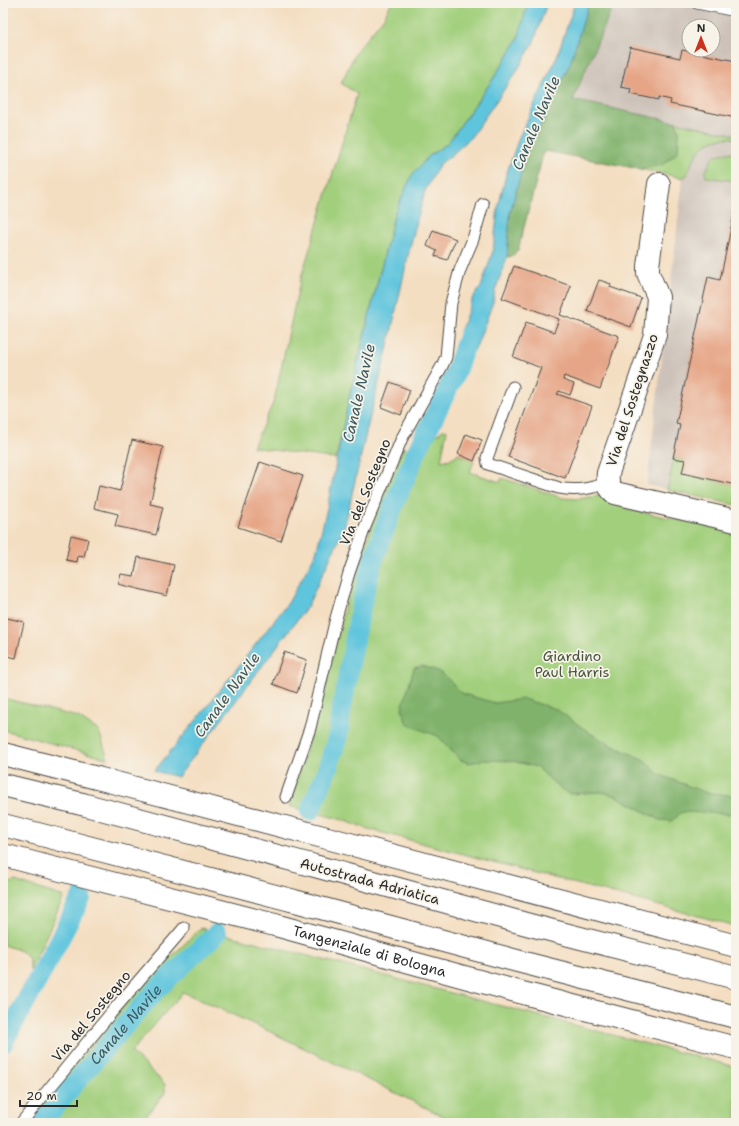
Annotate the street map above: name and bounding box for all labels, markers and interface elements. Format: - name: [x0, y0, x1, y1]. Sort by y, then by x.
- north arrow: [681, 18, 721, 58]
- text: N: [697, 21, 706, 36]
- water label: Canale Navile: [507, 73, 565, 173]
- street label: Via del Sostegnazzo: [602, 331, 662, 469]
- water label: Canale Navile: [338, 342, 380, 444]
- street label: Via del Sostegno: [335, 436, 395, 548]
- park label: Giardino Paul Harris: [535, 647, 609, 681]
- water label: Canale Navile: [189, 648, 265, 742]
- street label: Autostrada Adriatica: [298, 854, 442, 908]
- street label: Tangenziale di Bologna: [291, 921, 449, 981]
- street label: Via del Sostegno: [48, 967, 134, 1065]
- water label: Canale Navile: [85, 980, 167, 1069]
- scale bar: [20, 1082, 77, 1108]
- text: 20 m: [26, 1088, 57, 1104]

